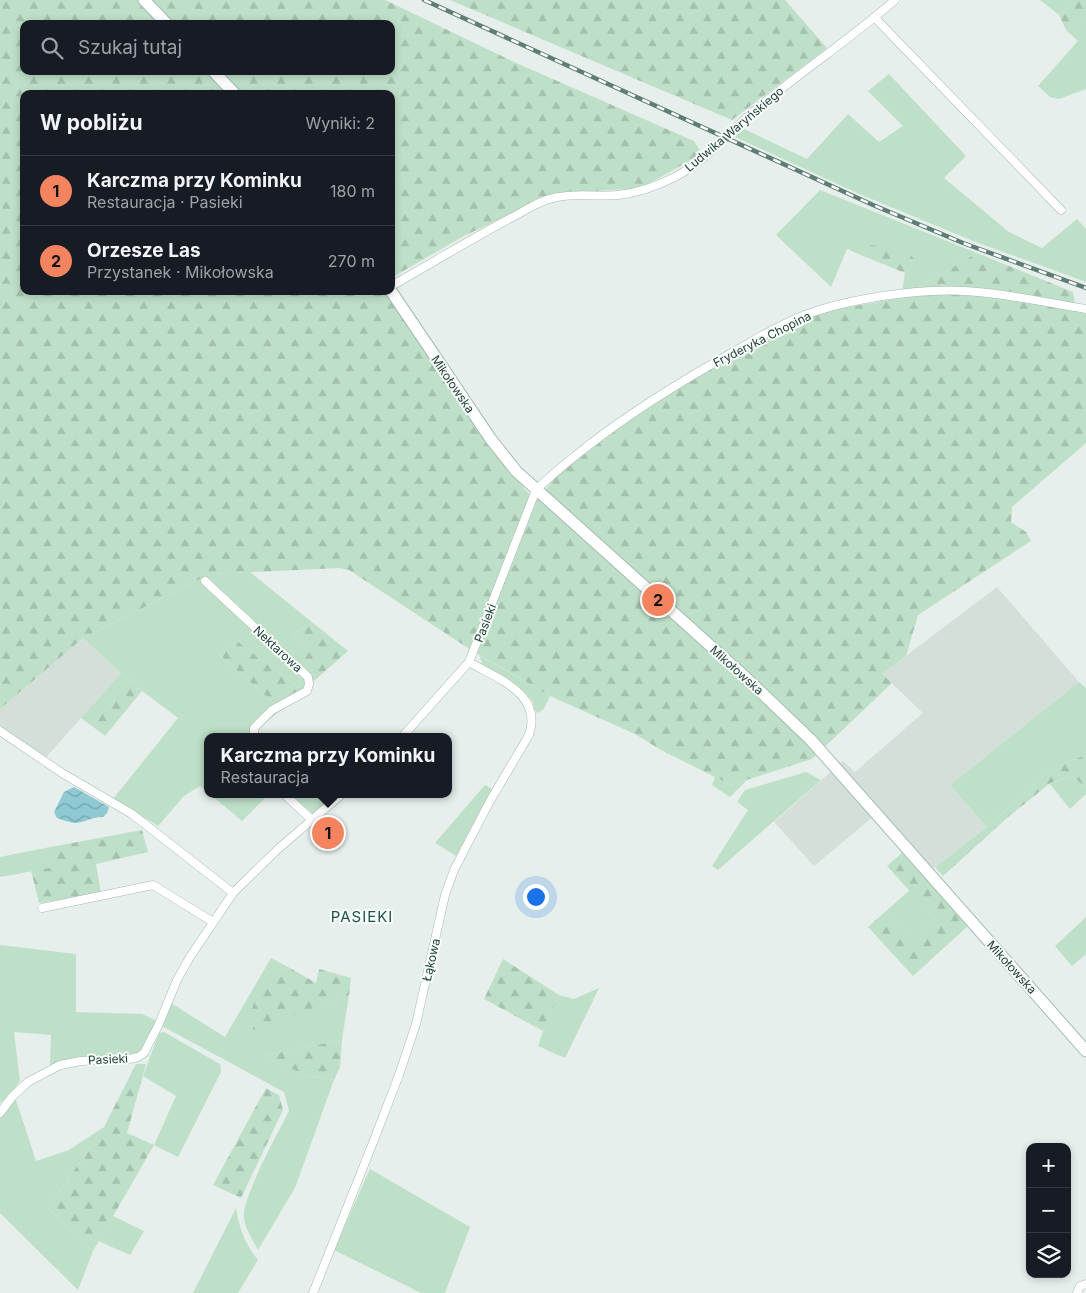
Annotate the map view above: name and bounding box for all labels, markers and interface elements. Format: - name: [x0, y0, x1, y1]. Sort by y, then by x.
- search box: [20, 20, 395, 75]
- icon: search: [38, 34, 66, 62]
- text: Szukaj tutaj: [78, 36, 182, 59]
- street label: Ludwika Waryńskiego: [681, 83, 787, 175]
- text: W pobliżu: [40, 110, 143, 135]
- text: Wyniki: 2: [305, 113, 375, 133]
- text: Karczma przy Kominku: [87, 169, 302, 192]
- text: 1: [53, 181, 59, 201]
- text: 180 m: [330, 181, 375, 201]
- text: Restauracja · Pasieki: [87, 192, 243, 212]
- text: Orzesze Las: [87, 239, 201, 262]
- text: 2: [51, 251, 61, 271]
- text: 270 m: [328, 251, 375, 271]
- text: Przystanek · Mikołowska: [87, 262, 274, 282]
- street label: Fryderyka Chopina: [711, 308, 813, 370]
- street label: Mikołowska: [428, 352, 478, 416]
- pin: 2: [642, 581, 674, 619]
- street label: Pasieki: [471, 601, 499, 644]
- street label: Nektarowa: [251, 623, 305, 675]
- street label: Mikołowska: [707, 642, 767, 698]
- popup: [204, 733, 452, 798]
- text: Karczma przy Kominku: [221, 744, 435, 767]
- text: Restauracja: [221, 767, 309, 787]
- pin: 1: [312, 814, 344, 852]
- your location: [523, 884, 549, 910]
- district label: PASIEKI: [331, 907, 393, 926]
- street label: Łąkowa: [419, 937, 443, 983]
- street label: Mikołowska: [984, 937, 1040, 997]
- street label: Pasieki: [88, 1050, 129, 1068]
- map controls: [1026, 1143, 1071, 1278]
- button: +: [1026, 1143, 1071, 1188]
- button: −: [1026, 1188, 1071, 1233]
- button: layers: [1026, 1233, 1071, 1278]

